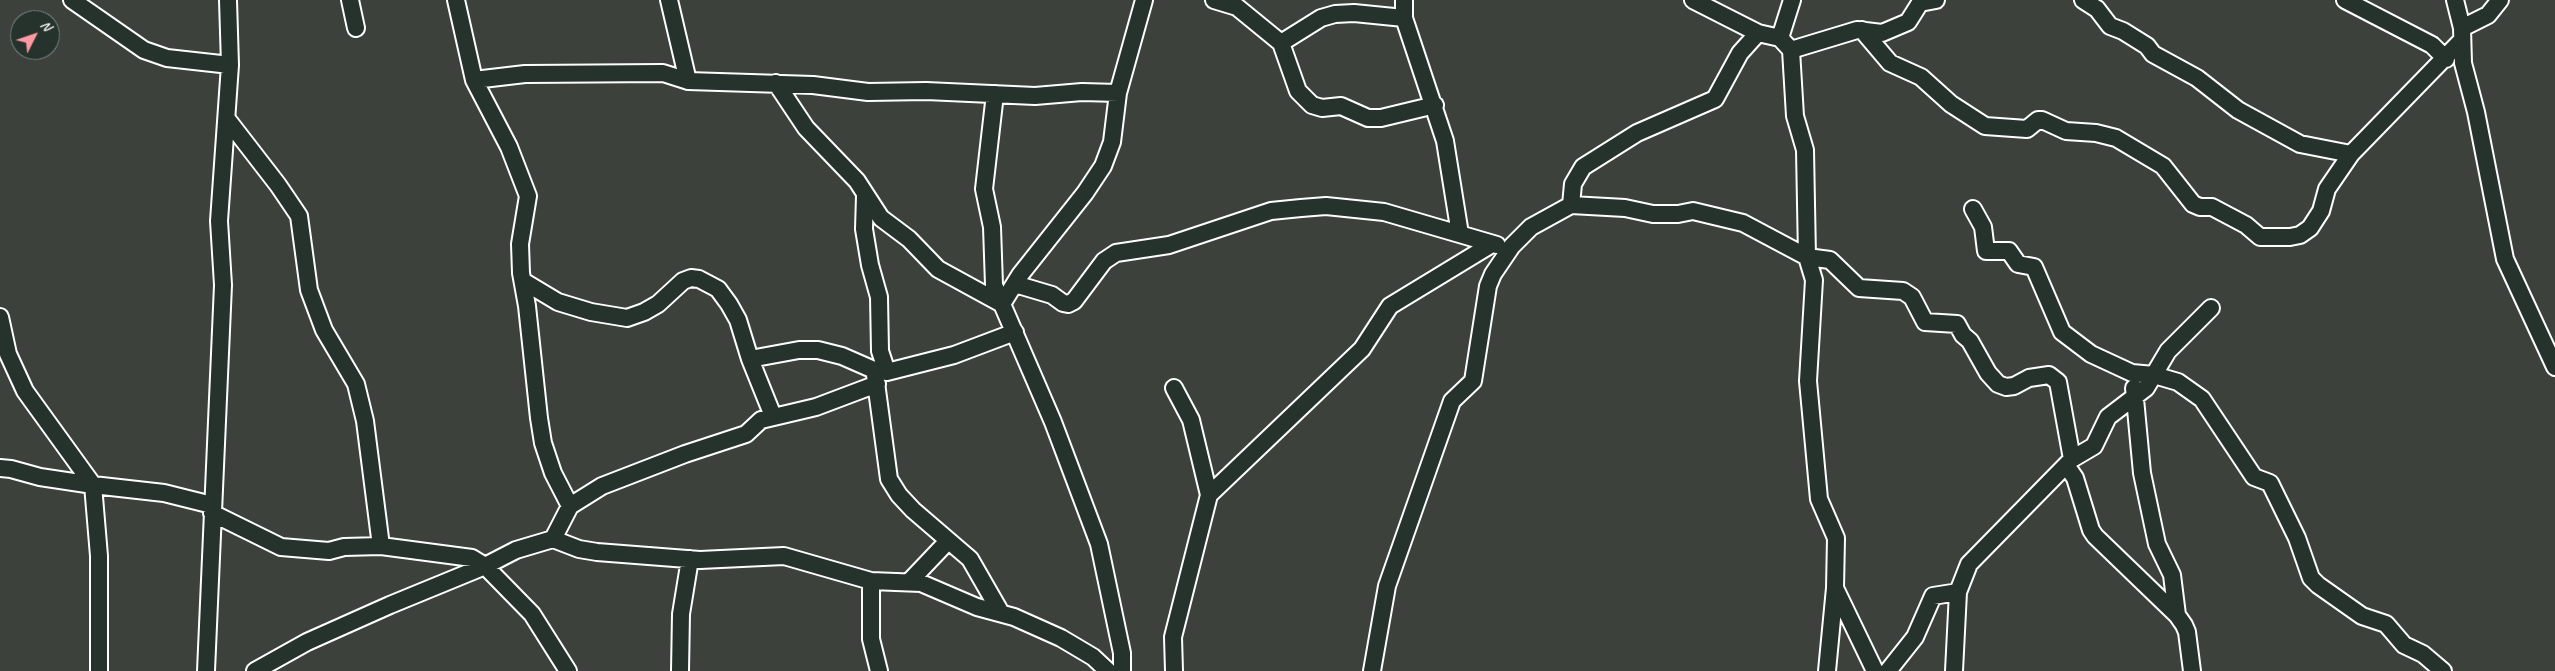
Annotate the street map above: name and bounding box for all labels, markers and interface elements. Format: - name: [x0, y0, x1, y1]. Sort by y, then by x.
- north arrow: [10, 10, 60, 60]
- text: N: [37, 17, 55, 34]

